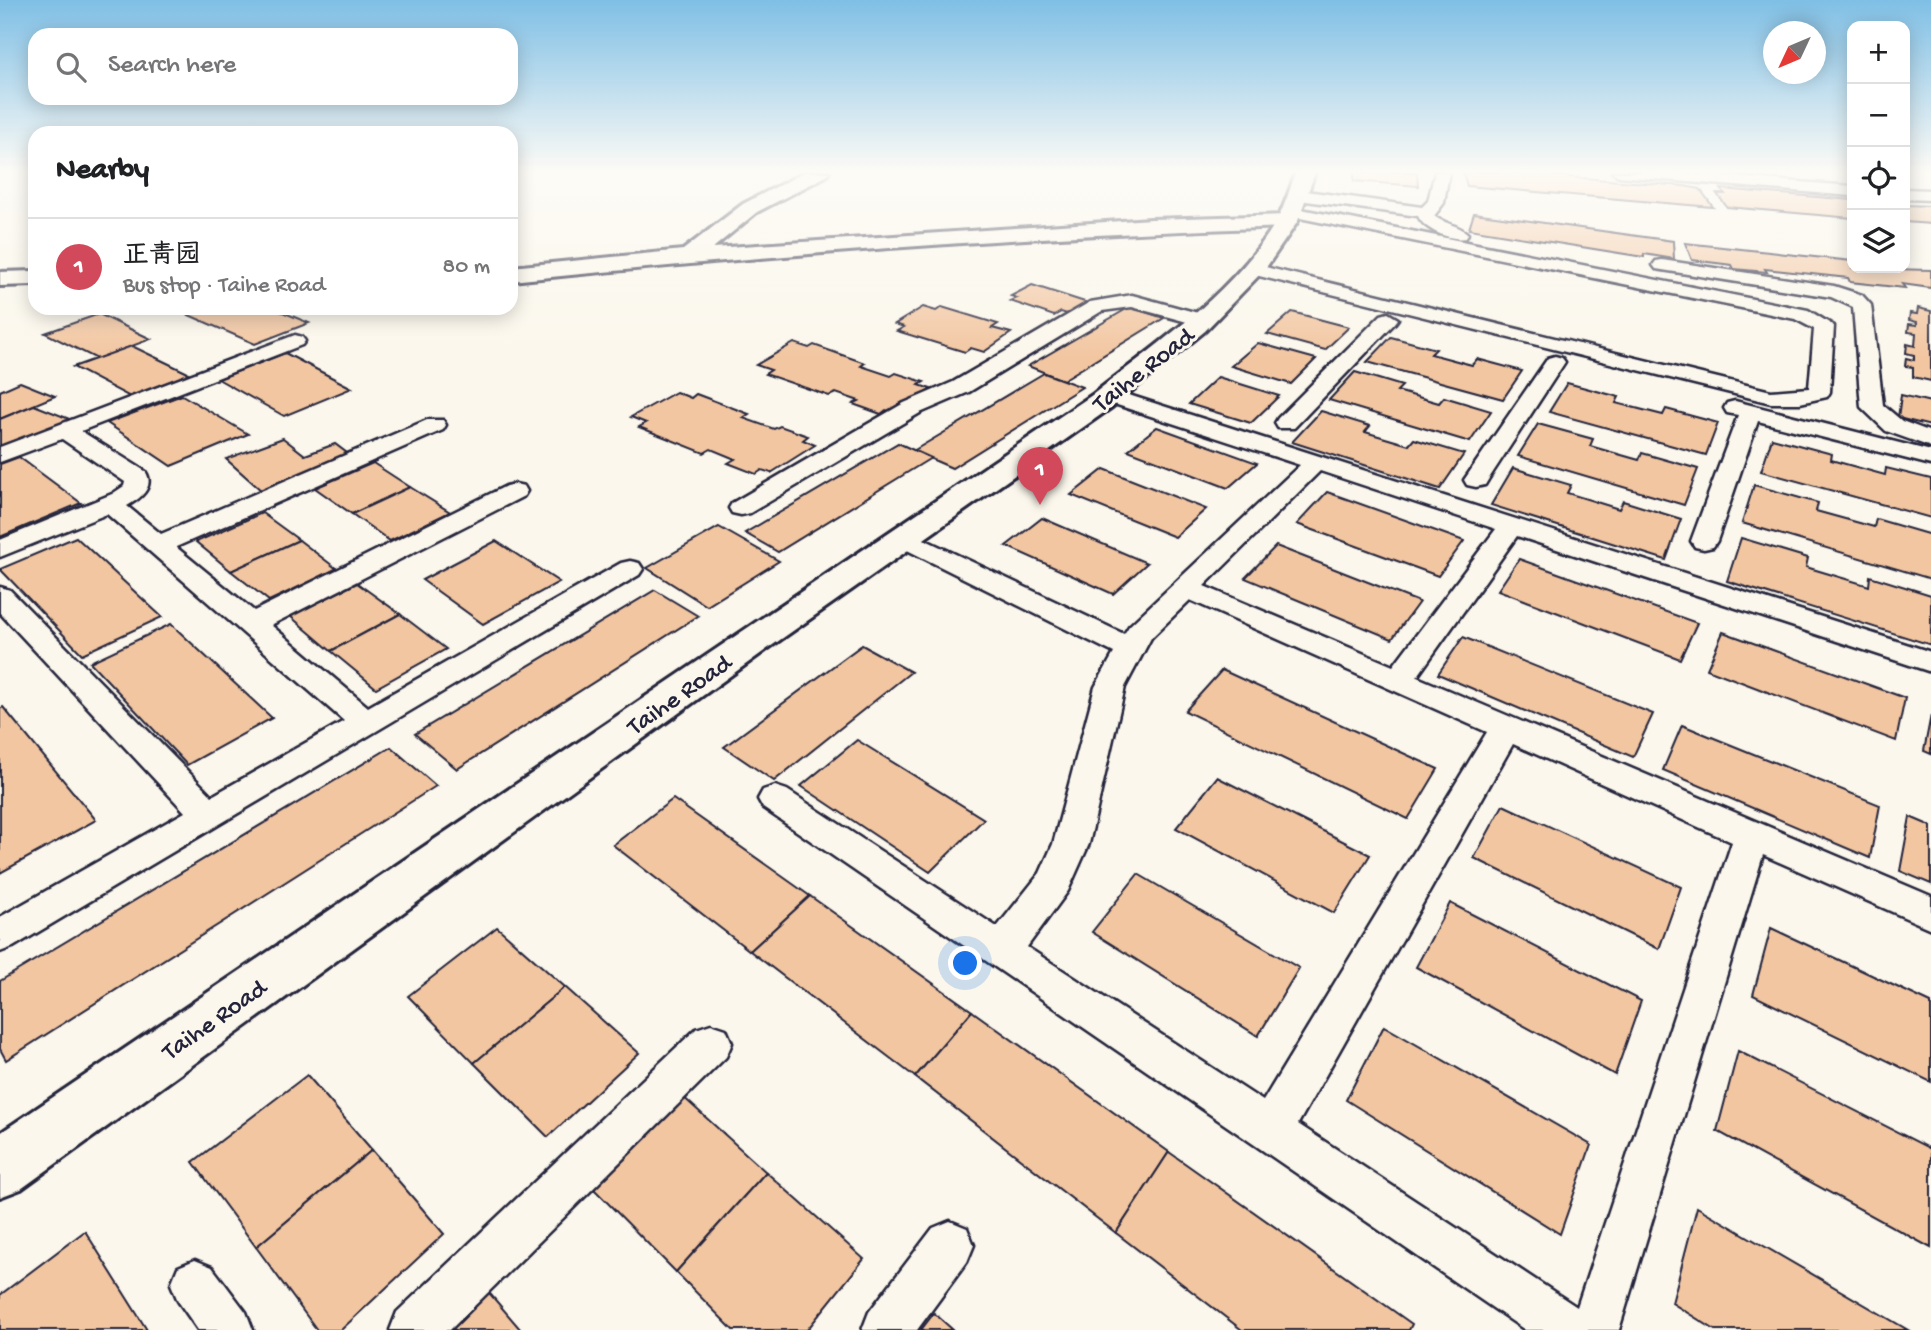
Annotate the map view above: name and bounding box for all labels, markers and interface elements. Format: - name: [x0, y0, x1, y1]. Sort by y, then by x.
- north arrow: [1763, 21, 1826, 84]
- map controls: [1847, 21, 1910, 273]
- button: +: [1847, 21, 1910, 84]
- search box: [28, 28, 518, 105]
- icon: search: [52, 48, 90, 86]
- text: Search here: [108, 51, 236, 82]
- button: −: [1847, 84, 1910, 147]
- button: locate: [1847, 147, 1910, 210]
- text: Nearby: [56, 154, 149, 189]
- button: layers: [1847, 210, 1910, 273]
- text: 正青园: [123, 242, 201, 273]
- text: 1: [74, 254, 84, 281]
- text: 80 m: [443, 254, 490, 281]
- text: Bus stop · Taihe Road: [123, 273, 325, 300]
- street label: Taihe Road: [1086, 321, 1203, 422]
- pin: 1: [1017, 447, 1063, 505]
- street label: Taihe Road: [621, 648, 740, 745]
- your location: [948, 946, 982, 980]
- street label: Taihe Road: [156, 973, 275, 1070]

